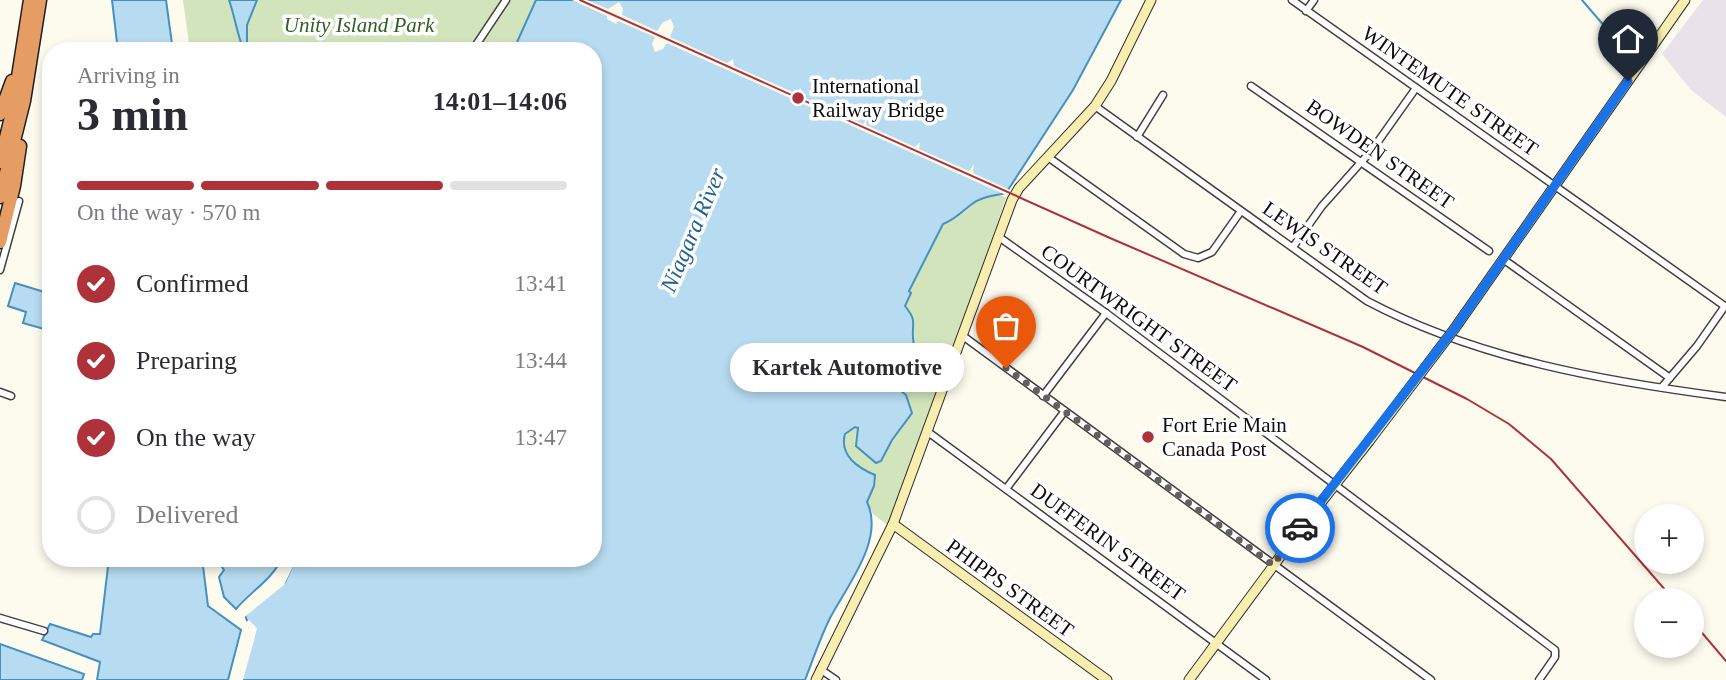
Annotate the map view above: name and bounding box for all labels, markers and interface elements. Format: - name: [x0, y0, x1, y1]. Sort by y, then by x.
- pin: [1598, 9, 1658, 81]
- park label: Unity Island Park: [284, 13, 435, 37]
- icon: home: [1609, 20, 1647, 58]
- street label: WINTEMUTE STREET: [1357, 21, 1543, 161]
- text: Arriving in: [77, 63, 180, 88]
- place label: International Railway Bridge: [812, 74, 944, 122]
- text: 14:01–14:06: [433, 87, 567, 116]
- text: 3 min: [77, 89, 188, 140]
- marker: International Railway Bridge: [790, 90, 806, 106]
- street label: BOWDEN STREET: [1302, 94, 1458, 214]
- water label: Niagara River: [655, 163, 731, 297]
- street label: LEWIS STREET: [1258, 196, 1392, 300]
- text: On the way · 570 m: [77, 200, 260, 225]
- street label: COURTWRIGHT STREET: [1037, 239, 1242, 397]
- icon: check: [77, 265, 115, 303]
- text: Confirmed: [136, 269, 249, 298]
- text: 13:41: [515, 271, 567, 296]
- pin: [976, 296, 1036, 368]
- icon: bag: [987, 307, 1025, 345]
- icon: check: [77, 342, 115, 380]
- callout: Kartek Automotive: [730, 344, 964, 392]
- text: Preparing: [136, 346, 237, 375]
- text: 13:44: [515, 348, 567, 373]
- text: Kartek Automotive: [752, 355, 942, 380]
- place label: Fort Erie Main Canada Post: [1162, 413, 1287, 461]
- icon: check: [77, 419, 115, 457]
- text: On the way: [136, 423, 256, 452]
- text: 13:47: [515, 425, 567, 450]
- marker: Fort Erie Main Canada Post: [1140, 429, 1156, 445]
- street label: DUFFERIN STREET: [1026, 478, 1190, 606]
- courier: [1265, 493, 1335, 563]
- text: Delivered: [136, 500, 239, 529]
- map controls: [1634, 504, 1704, 658]
- button: +: [1634, 504, 1704, 574]
- icon: car: [1281, 509, 1319, 547]
- street label: PHIPPS STREET: [942, 534, 1078, 642]
- button: −: [1634, 588, 1704, 658]

